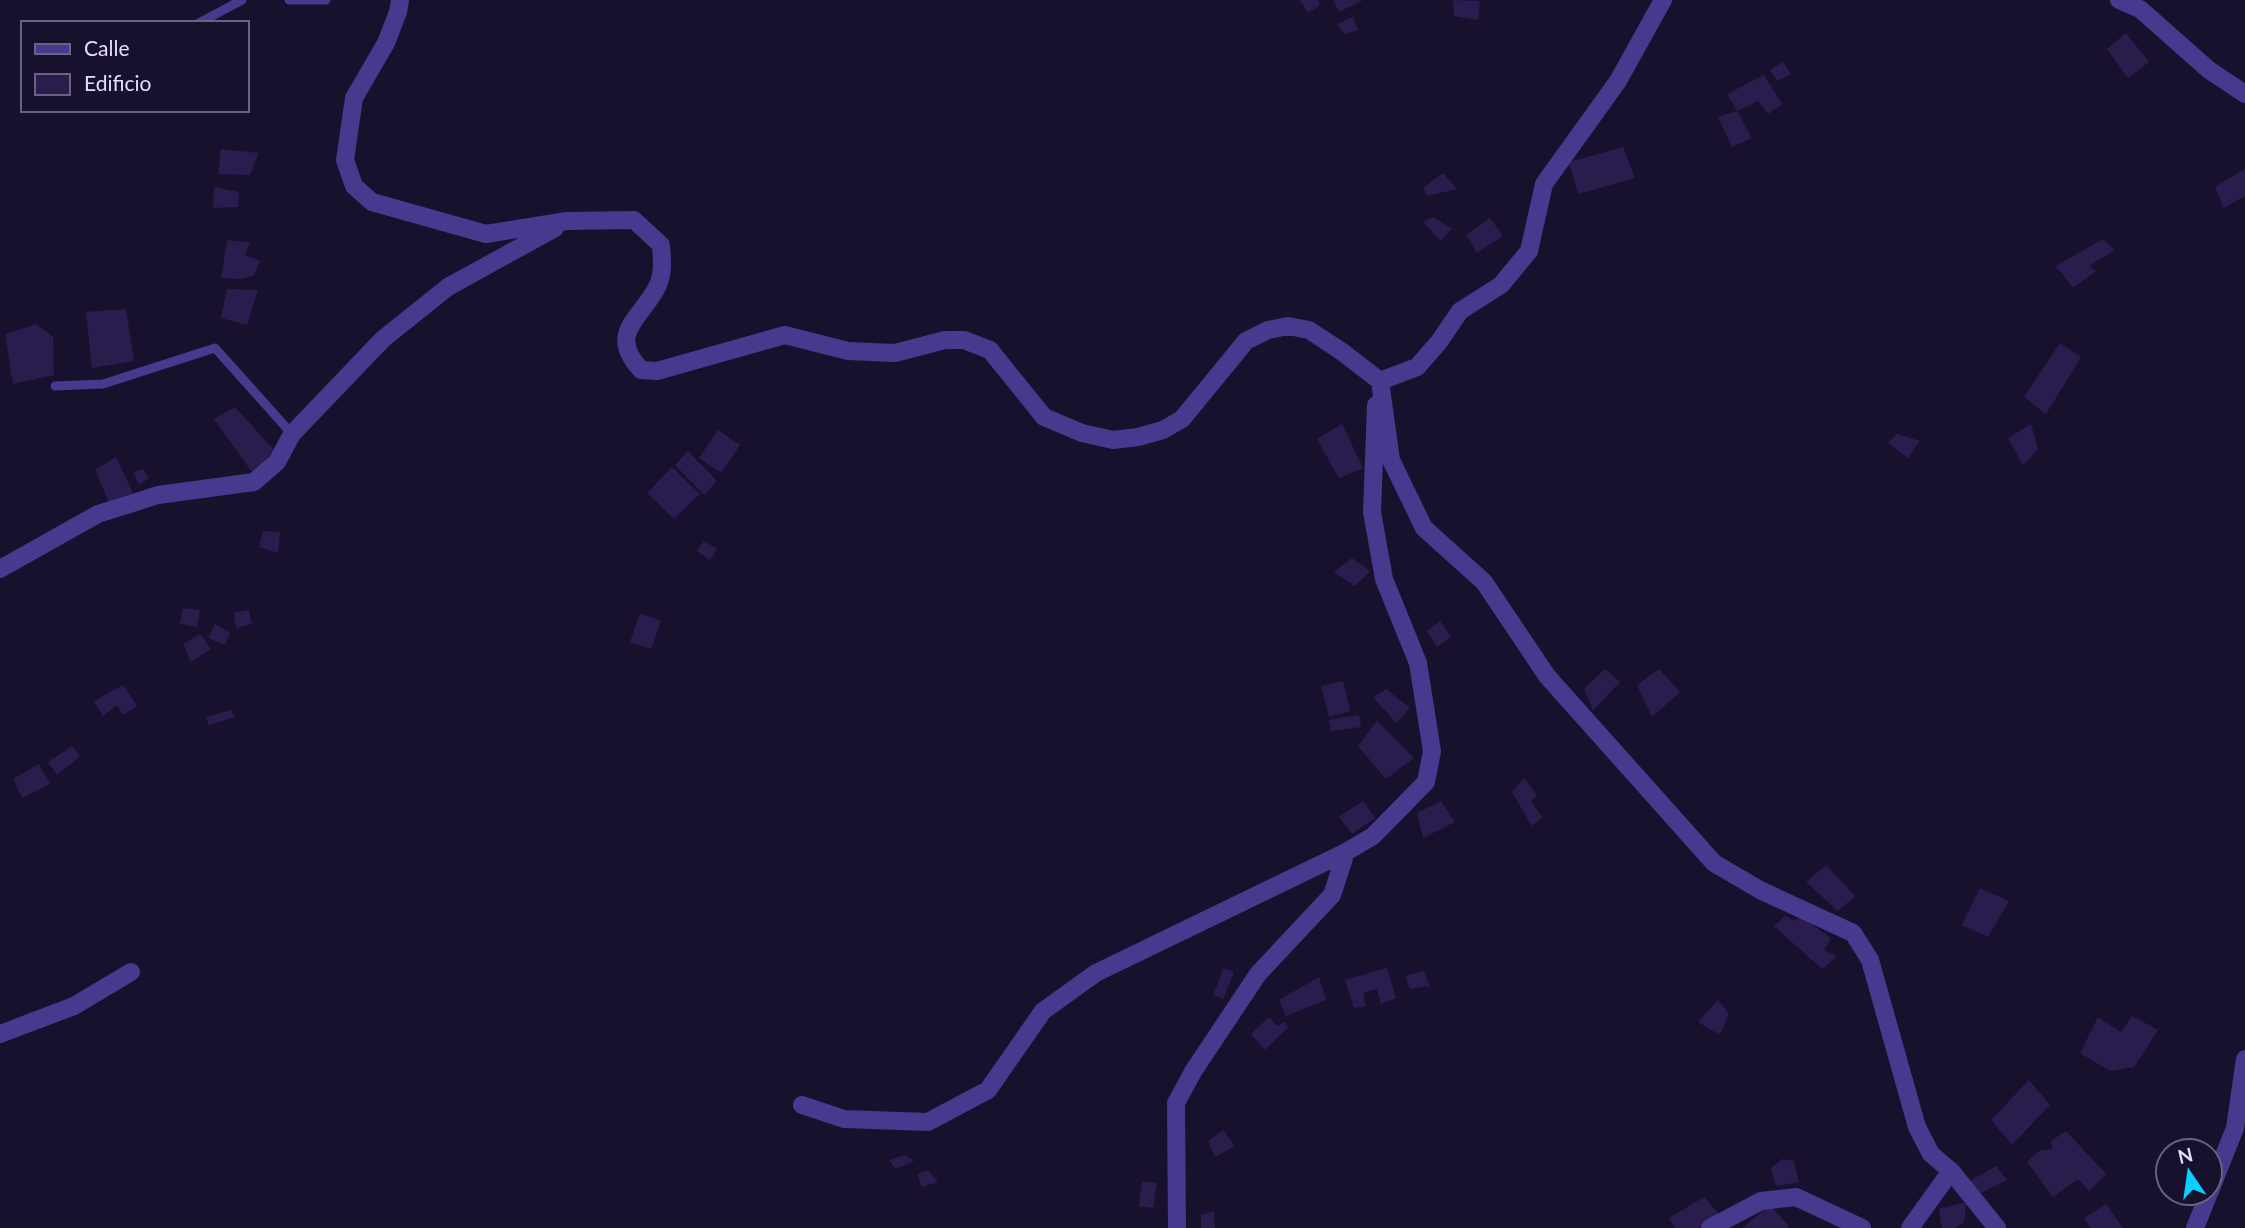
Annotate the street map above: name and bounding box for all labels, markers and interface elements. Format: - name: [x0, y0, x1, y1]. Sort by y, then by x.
- legend: [21, 21, 248, 112]
- text: Calle: [84, 35, 129, 60]
- text: Edificio: [84, 70, 152, 95]
- north arrow: [2154, 1137, 2224, 1207]
- text: N: [2175, 1142, 2195, 1168]

